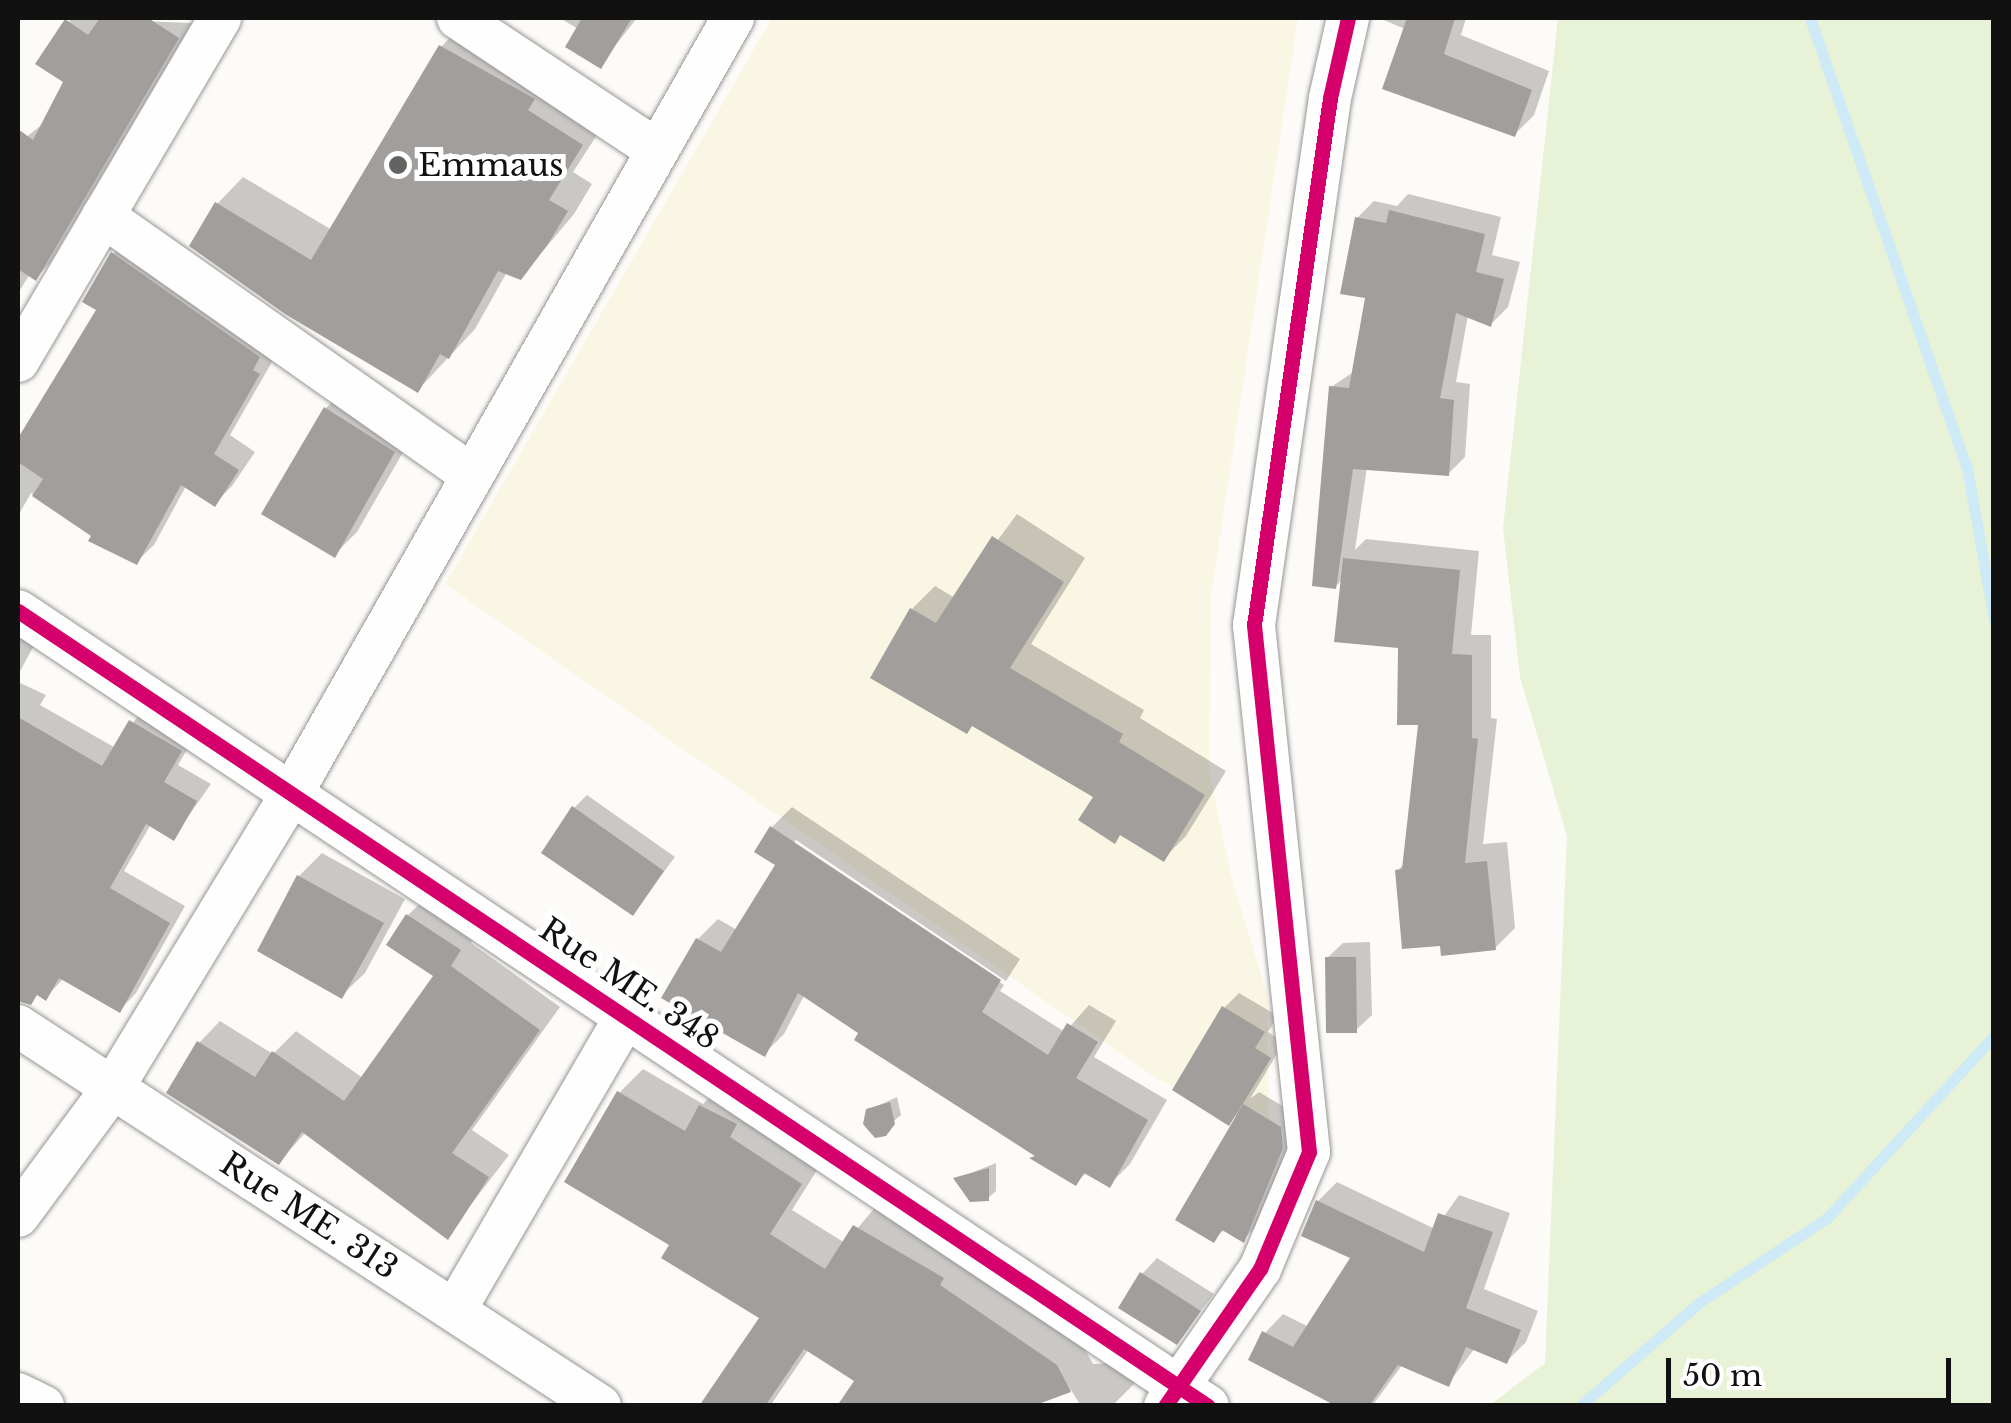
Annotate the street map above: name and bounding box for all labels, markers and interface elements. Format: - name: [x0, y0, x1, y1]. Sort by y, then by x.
- place label: Emmaus: [418, 146, 564, 184]
- marker: Emmaus: [387, 154, 409, 176]
- street label: Rue ME. 348: [532, 910, 726, 1058]
- street label: Rue ME. 313: [213, 1144, 405, 1288]
- scale bar: [1671, 1338, 1956, 1400]
- text: 50 m: [1683, 1357, 1762, 1394]

